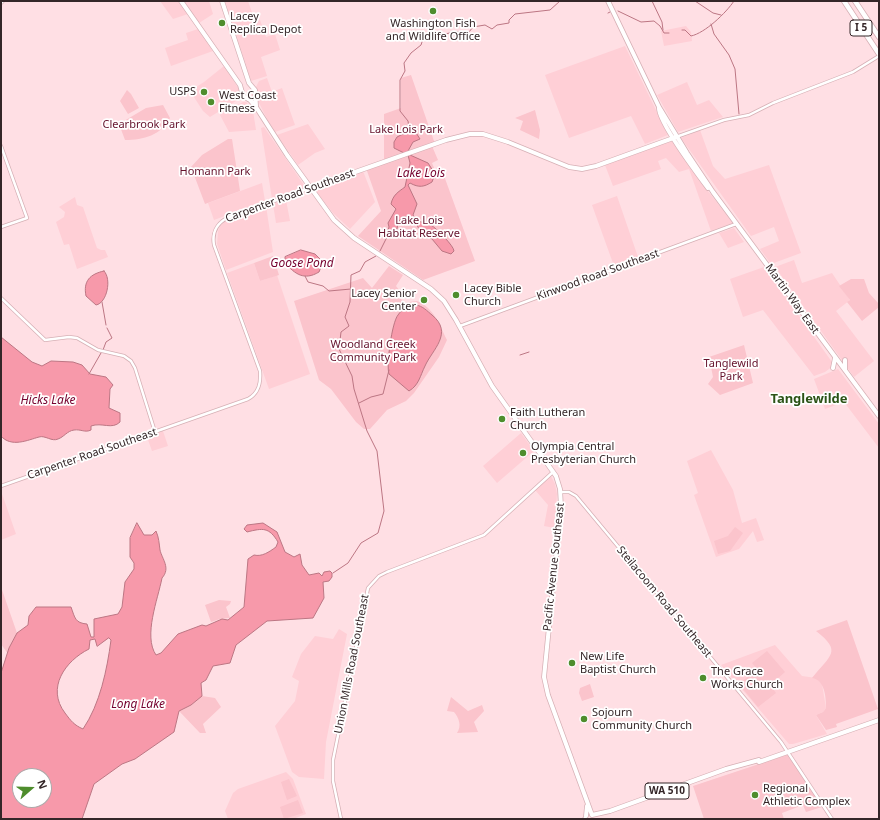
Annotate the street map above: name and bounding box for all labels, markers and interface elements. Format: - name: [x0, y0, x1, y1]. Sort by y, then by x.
- marker: Washington Fish and Wildlife Office: [428, 6, 438, 16]
- place label: Lacey Replica Depot: [230, 10, 301, 36]
- place label: Washington Fish and Wildlife Office: [386, 17, 480, 43]
- marker: Lacey Replica Depot: [217, 18, 227, 28]
- road number: I 5: [850, 20, 872, 36]
- place label: USPS: [169, 85, 196, 99]
- marker: USPS: [199, 87, 209, 97]
- place label: West Coast Fitness: [219, 89, 276, 115]
- marker: West Coast Fitness: [206, 97, 216, 107]
- park label: Clearbrook Park: [102, 118, 186, 132]
- park label: Lake Lois Park: [369, 123, 443, 137]
- park label: Homann Park: [180, 165, 250, 179]
- street label: Carpenter Road Southeast: [224, 167, 356, 225]
- water label: Lake Lois: [397, 167, 445, 181]
- park label: Lake Lois Habitat Reserve: [378, 214, 460, 240]
- street label: Kinwood Road Southeast: [535, 247, 661, 303]
- water label: Goose Pond: [270, 257, 334, 271]
- street label: Martin Way East: [762, 261, 822, 337]
- place label: Lacey Bible Church: [464, 282, 521, 308]
- place label: Lacey Senior Center: [351, 287, 416, 313]
- marker: Lacey Bible Church: [451, 290, 461, 300]
- marker: Lacey Senior Center: [419, 295, 429, 305]
- park label: Woodland Creek Community Park: [330, 338, 416, 364]
- park label: Tanglewild Park: [704, 357, 758, 383]
- district label: Tanglewilde: [770, 391, 848, 407]
- water label: Hicks Lake: [20, 394, 76, 408]
- place label: Faith Lutheran Church: [510, 406, 585, 432]
- marker: Faith Lutheran Church: [497, 414, 507, 424]
- street label: Carpenter Road Southeast: [25, 426, 159, 482]
- place label: Olympia Central Presbyterian Church: [531, 440, 636, 466]
- marker: Olympia Central Presbyterian Church: [518, 448, 528, 458]
- street label: Pacific Avenue Southeast: [541, 502, 567, 632]
- street label: Steilacoom Road Southeast: [614, 544, 714, 660]
- street label: Union Mills Road Southeast: [332, 593, 372, 735]
- place label: New Life Baptist Church: [580, 650, 656, 676]
- marker: New Life Baptist Church: [567, 658, 577, 668]
- place label: The Grace Works Church: [711, 665, 783, 691]
- marker: The Grace Works Church: [698, 673, 708, 683]
- water label: Long Lake: [111, 698, 165, 712]
- place label: Sojourn Community Church: [592, 706, 692, 732]
- marker: Sojourn Community Church: [579, 714, 589, 724]
- north arrow: [12, 768, 52, 808]
- text: N: [34, 777, 51, 791]
- place label: Regional Athletic Complex: [763, 782, 850, 808]
- road number: WA 510: [645, 783, 689, 799]
- marker: Regional Athletic Complex: [750, 790, 760, 800]

